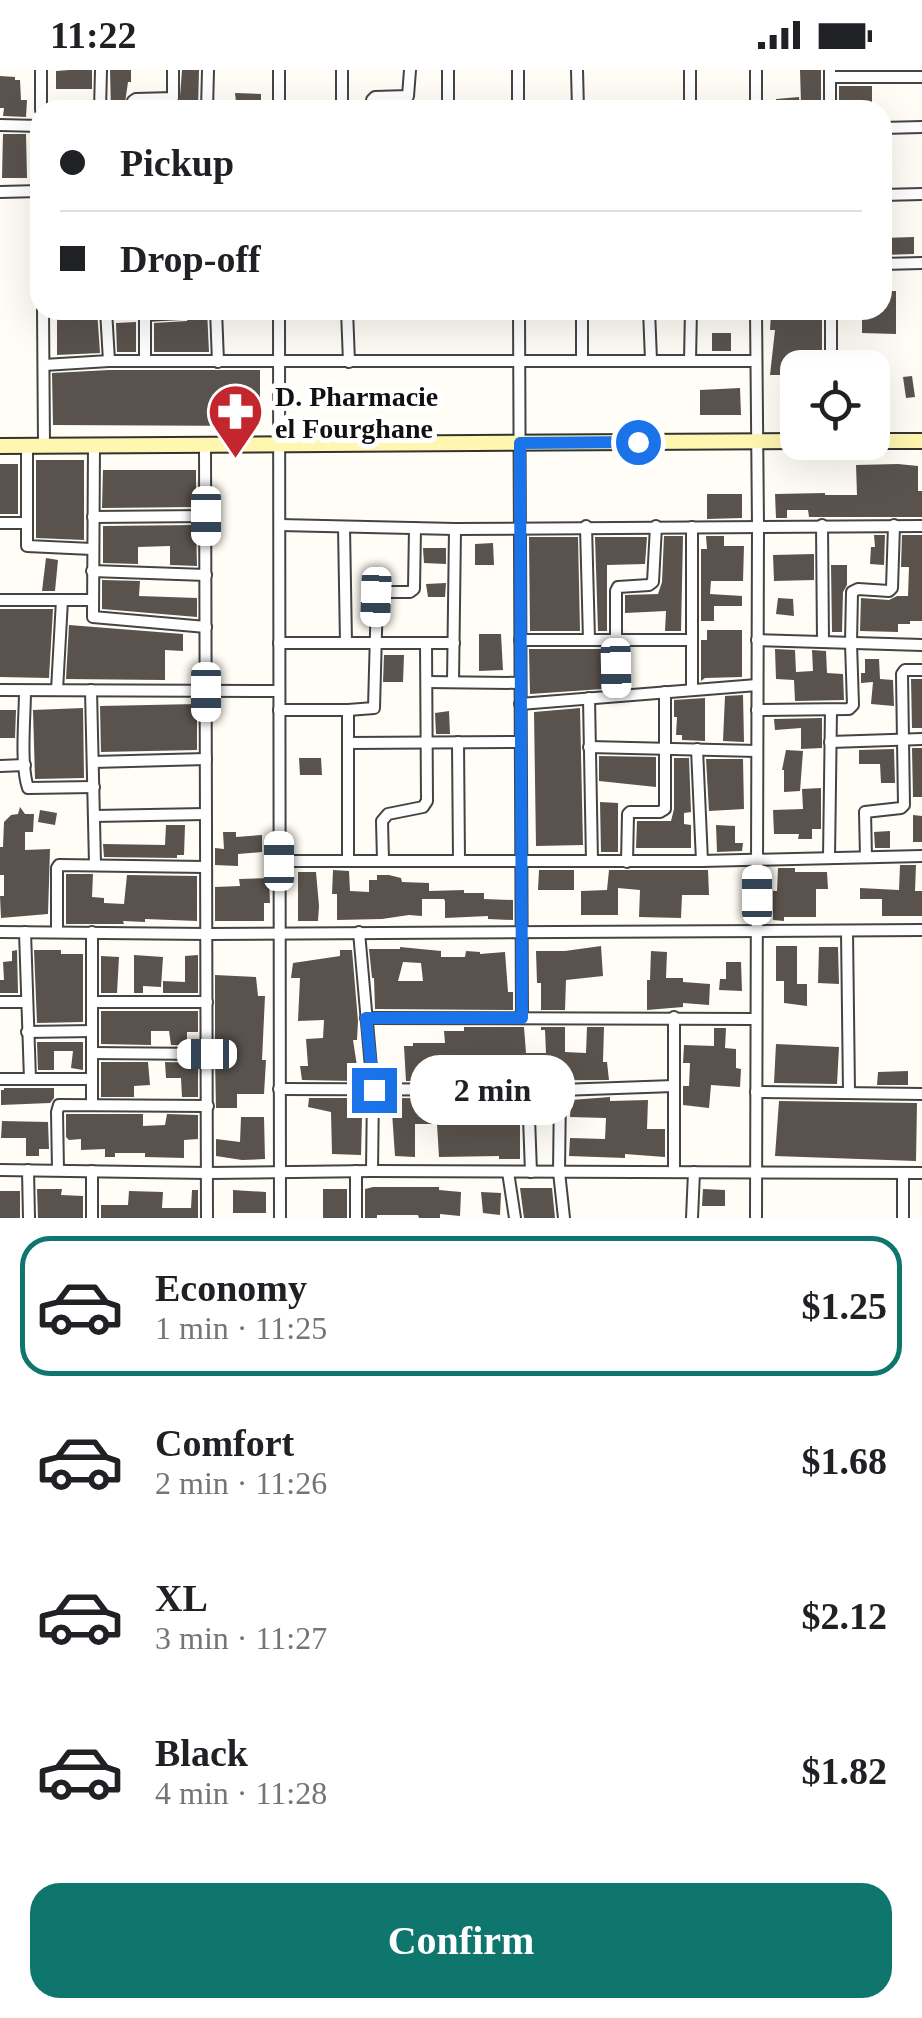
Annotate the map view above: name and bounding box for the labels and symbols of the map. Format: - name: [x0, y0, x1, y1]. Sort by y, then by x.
- place label: D. Pharmacie el Fourghane: [275, 381, 438, 444]
- pharmacy icon: D. Pharmacie el Fourghane: [206, 382, 266, 461]
- route start: [616, 420, 661, 465]
- car: [191, 486, 221, 546]
- car: [360, 566, 392, 628]
- car: [600, 638, 632, 698]
- car: [191, 662, 221, 722]
- car: [264, 831, 294, 891]
- car: [742, 865, 772, 925]
- car: [177, 1039, 237, 1069]
- callout: 2 min: [409, 1055, 574, 1125]
- route end: [352, 1068, 397, 1113]

